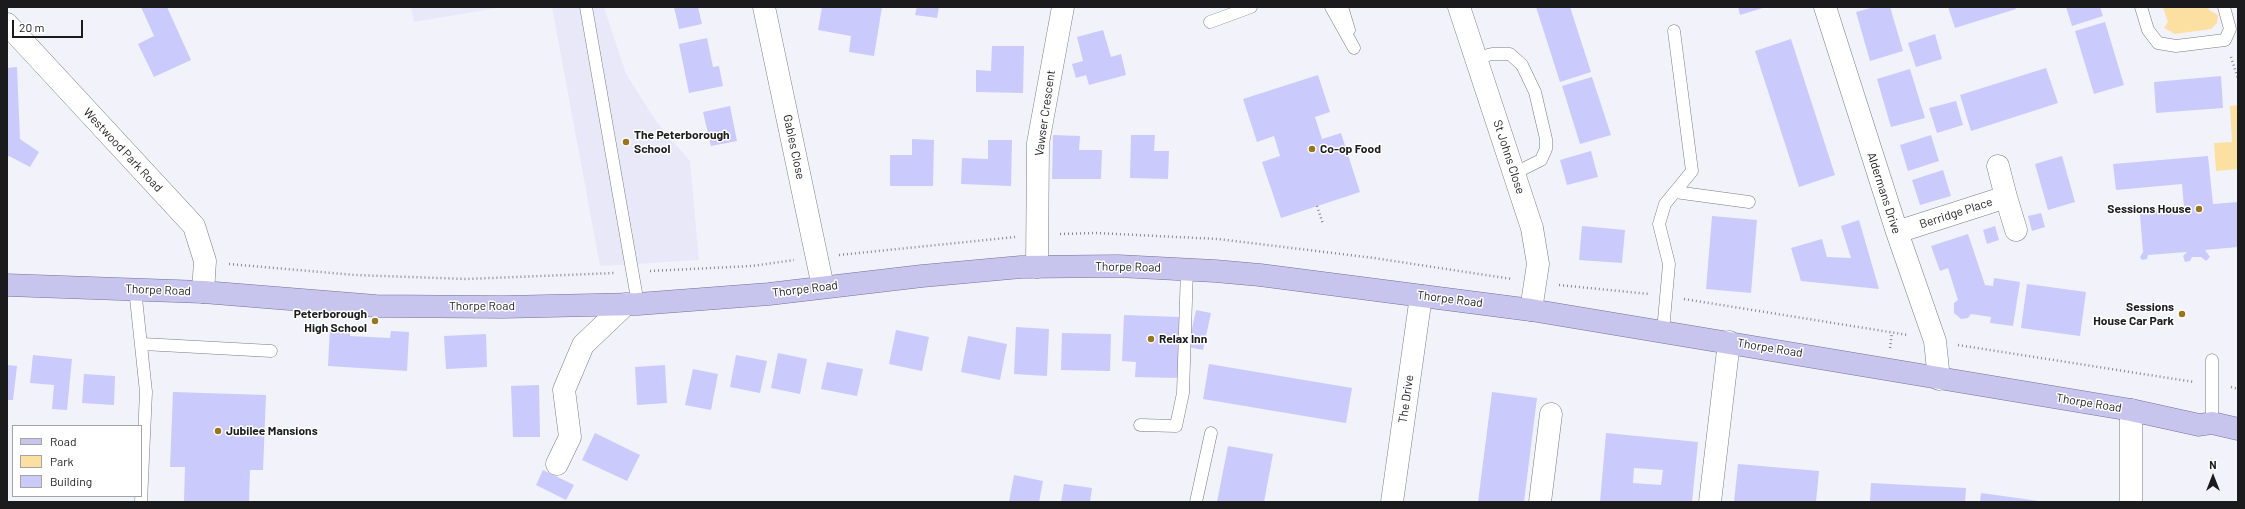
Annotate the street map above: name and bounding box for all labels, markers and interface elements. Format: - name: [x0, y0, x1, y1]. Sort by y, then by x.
- scale bar: [14, 12, 85, 38]
- text: 20 m: [19, 20, 45, 34]
- street label: Vawser Crescent: [1032, 69, 1058, 157]
- street label: Westwood Park Road: [80, 105, 166, 195]
- street label: Gables Close: [780, 113, 808, 181]
- street label: St Johns Close: [1490, 118, 1528, 196]
- place label: The Peterborough School: [634, 128, 730, 156]
- marker: The Peterborough School: [621, 137, 631, 147]
- place label: Co-op Food: [1320, 142, 1381, 156]
- marker: Co-op Food: [1307, 144, 1317, 154]
- street label: Aldermans Drive: [1864, 150, 1904, 236]
- street label: Berridge Place: [1918, 194, 1994, 232]
- place label: Sessions House: [2107, 202, 2191, 216]
- marker: Sessions House: [2194, 204, 2204, 214]
- street label: Thorpe Road: [1095, 259, 1161, 275]
- street label: Thorpe Road: [771, 278, 839, 300]
- street label: Thorpe Road: [125, 282, 191, 298]
- street label: Thorpe Road: [1416, 288, 1484, 310]
- street label: Thorpe Road: [449, 299, 515, 313]
- place label: Sessions House Car Park: [2093, 300, 2174, 328]
- place label: Peterborough High School: [294, 307, 367, 335]
- marker: Sessions House Car Park: [2177, 309, 2187, 319]
- marker: Peterborough High School: [370, 316, 380, 326]
- place label: Relax Inn: [1159, 332, 1207, 346]
- marker: Relax Inn: [1146, 334, 1156, 344]
- street label: Thorpe Road: [1736, 336, 1804, 360]
- street label: The Drive: [1395, 374, 1417, 424]
- street label: Thorpe Road: [2055, 391, 2123, 415]
- place label: Jubilee Mansions: [226, 424, 318, 438]
- legend: [12, 425, 142, 497]
- marker: Jubilee Mansions: [213, 426, 223, 436]
- text: Road: [50, 434, 77, 448]
- text: Park: [50, 454, 74, 468]
- north arrow: [2193, 457, 2233, 497]
- text: N: [2209, 458, 2217, 471]
- text: Building: [50, 474, 92, 488]

